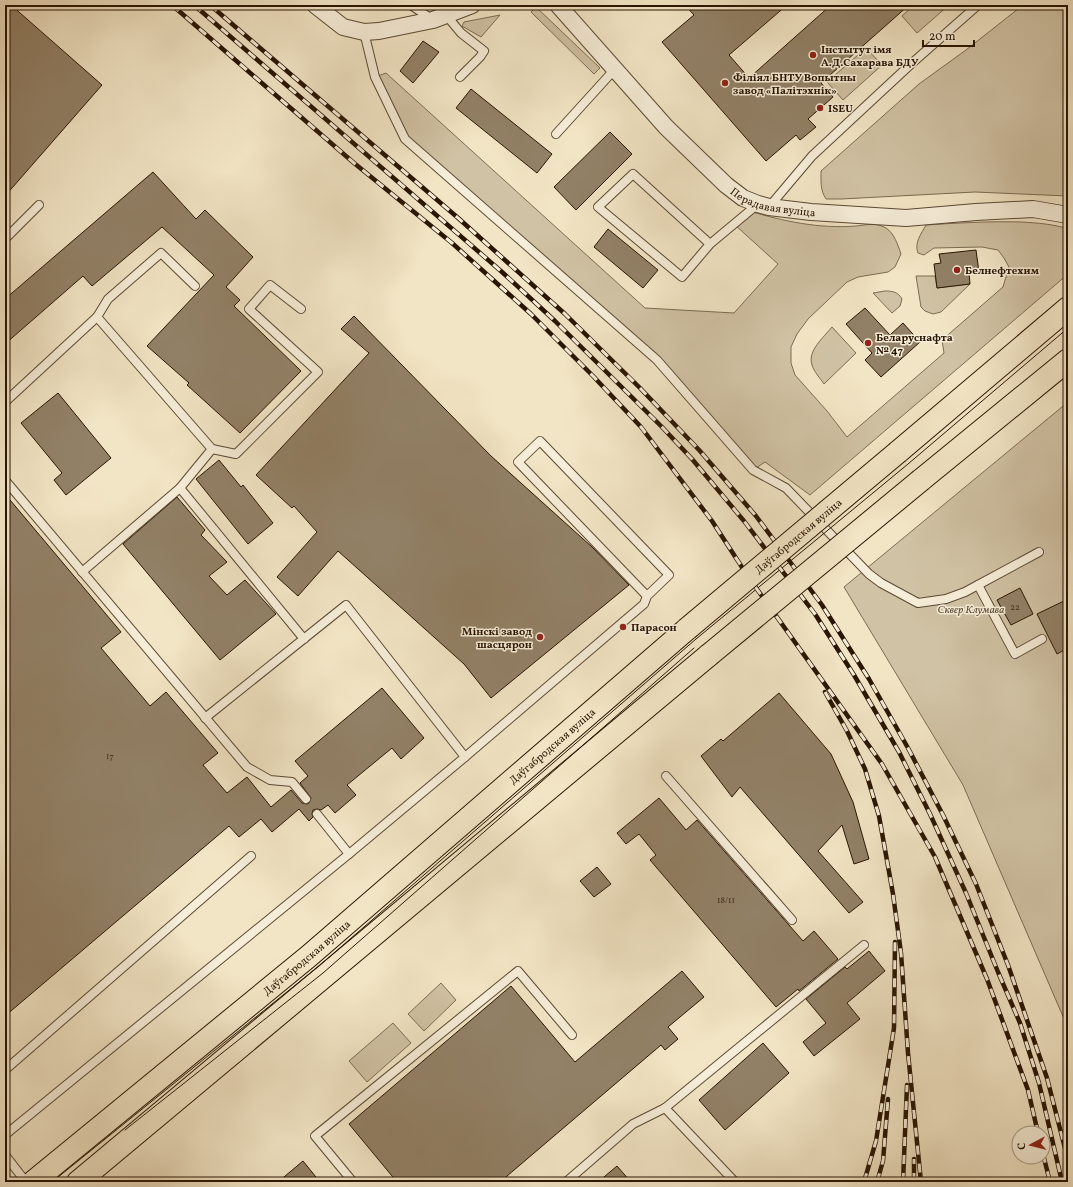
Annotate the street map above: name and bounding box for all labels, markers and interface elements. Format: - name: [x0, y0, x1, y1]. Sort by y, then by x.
- scale bar: [923, 22, 974, 48]
- text: 20 m: [929, 29, 956, 45]
- place label: Інстытут імя А.Д.Сахарава БДУ: [821, 43, 919, 71]
- marker: Інстытут імя А.Д.Сахарава БДУ: [808, 50, 818, 60]
- place label: Філіял БНТУ Вопытны завод «Палітэхнік»: [733, 71, 856, 99]
- marker: Філіял БНТУ Вопытны завод «Палітэхнік»: [720, 78, 730, 88]
- place label: ISEU: [828, 102, 853, 117]
- marker: ISEU: [815, 103, 825, 113]
- street label: Перадавая вуліца: [726, 185, 816, 221]
- place label: Белнефтехим: [965, 264, 1040, 279]
- marker: Белнефтехим: [952, 265, 962, 275]
- place label: Беларуснафта № 47: [876, 331, 953, 359]
- marker: Беларуснафта № 47: [863, 338, 873, 348]
- street label: Даўгабродская вуліца: [752, 496, 846, 578]
- house number: 22: [1010, 601, 1020, 614]
- park label: Сквер Клумава: [938, 603, 1004, 618]
- place label: Парасон: [631, 621, 677, 636]
- marker: Парасон: [618, 622, 628, 632]
- place label: Мінскі завод шасцярон: [462, 625, 532, 653]
- marker: Мінскі завод шасцярон: [535, 632, 545, 642]
- street label: Даўгабродская вуліца: [506, 705, 600, 789]
- house number: 17: [106, 750, 114, 763]
- house number: 18/11: [717, 894, 735, 907]
- street label: Даўгабродская вуліца: [261, 917, 355, 1000]
- north arrow: [1011, 1125, 1051, 1165]
- text: С: [1015, 1142, 1030, 1150]

